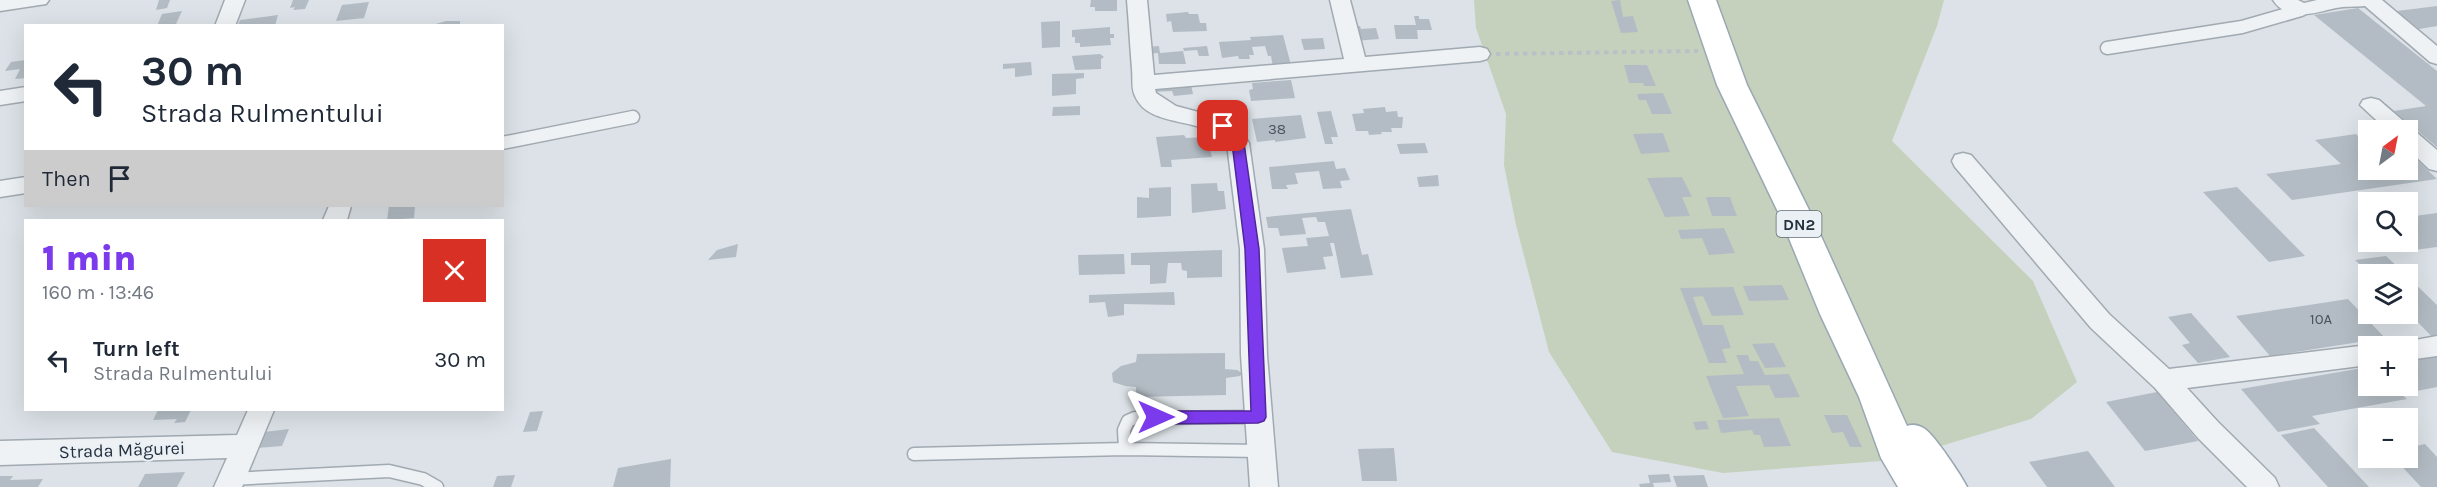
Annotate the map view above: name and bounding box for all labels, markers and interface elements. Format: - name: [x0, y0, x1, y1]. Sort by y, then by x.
- text: 30 m: [141, 46, 244, 96]
- icon: left: [42, 48, 120, 126]
- text: Strada Rulmentului: [141, 97, 384, 129]
- pin: [1197, 100, 1248, 151]
- icon: arrive: [1206, 109, 1239, 142]
- house number: 38: [1268, 120, 1286, 138]
- north arrow: [2358, 120, 2418, 180]
- map controls: [2358, 120, 2418, 468]
- icon: arrive: [103, 162, 136, 195]
- text: Then: [42, 166, 91, 192]
- button: search: [2358, 192, 2418, 252]
- road number: DN2: [1776, 211, 1822, 237]
- text: 1 min: [42, 237, 136, 279]
- button: close: [423, 239, 486, 302]
- button: layers: [2358, 264, 2418, 324]
- text: 160 m · 13:46: [42, 281, 154, 304]
- house number: 10A: [2310, 310, 2333, 328]
- text: Turn left: [93, 336, 180, 362]
- button: +: [2358, 336, 2418, 396]
- icon: left: [42, 344, 75, 377]
- text: 30 m: [434, 347, 486, 373]
- text: Strada Rulmentului: [93, 362, 273, 385]
- position arrow: [1124, 385, 1188, 449]
- button: −: [2358, 408, 2418, 468]
- street label: Strada Măgurei: [59, 437, 185, 463]

